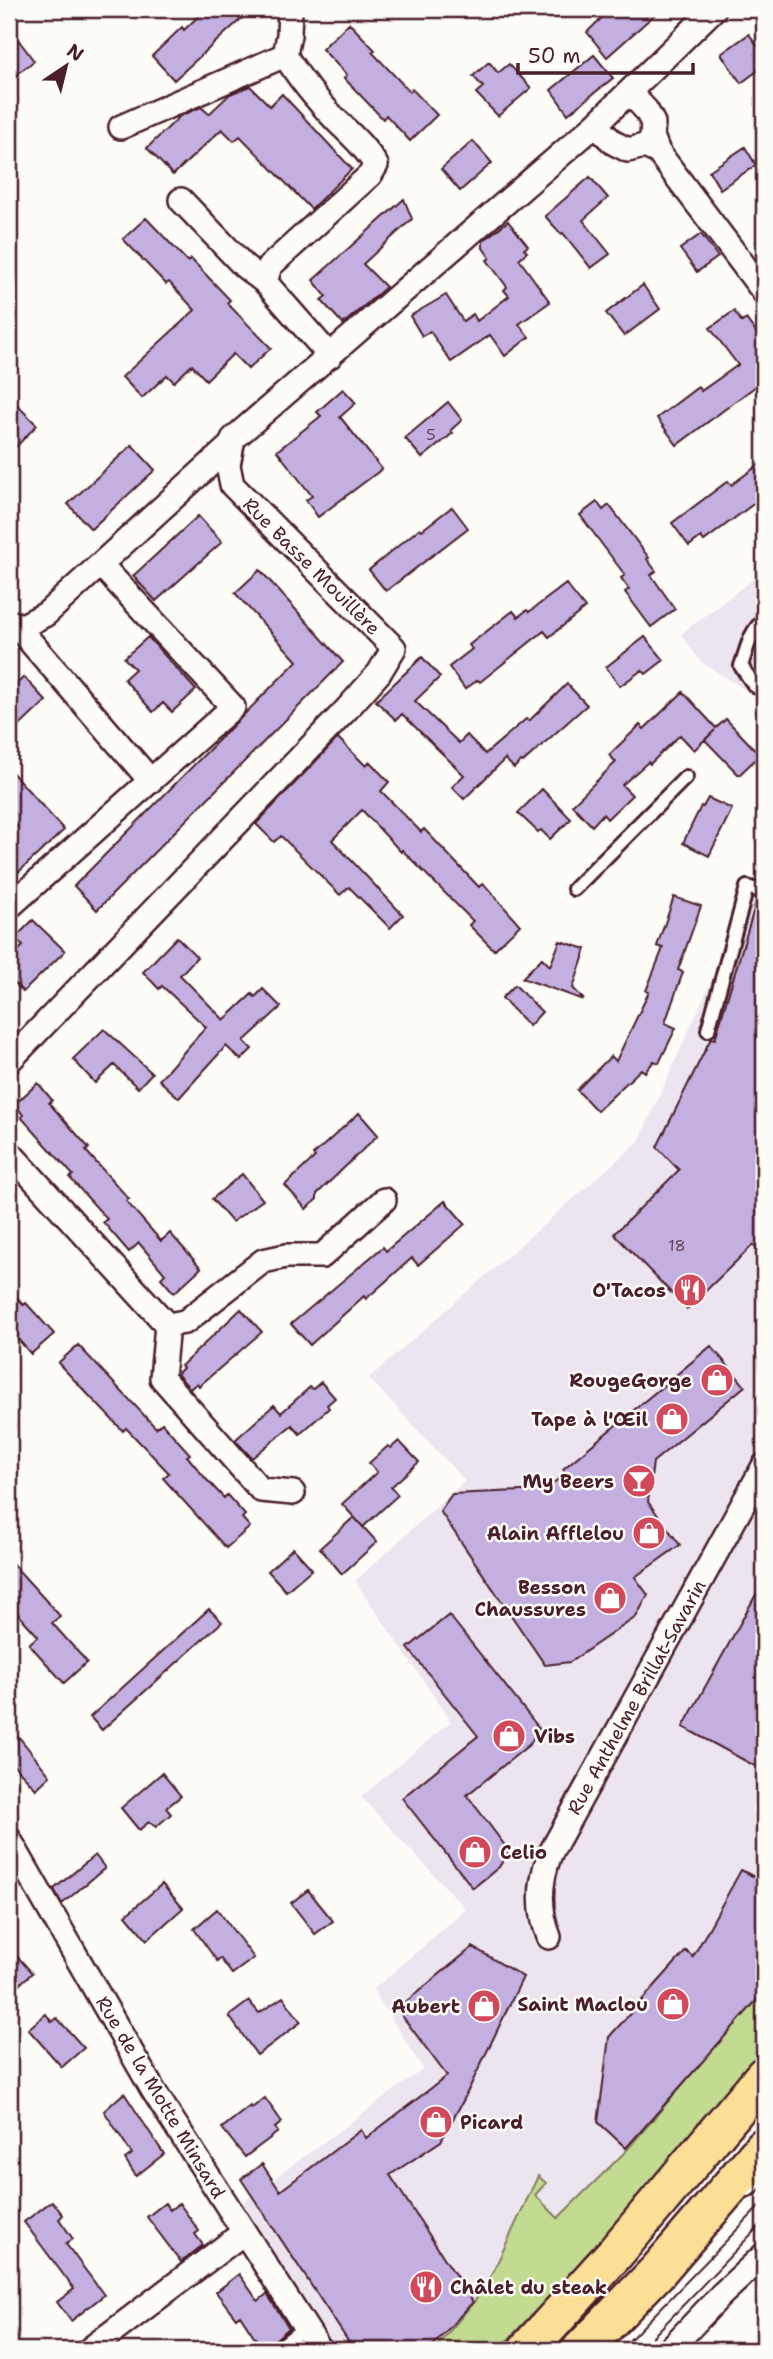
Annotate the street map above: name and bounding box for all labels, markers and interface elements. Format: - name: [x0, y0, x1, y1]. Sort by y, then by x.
- north arrow: [32, 32, 102, 102]
- scale bar: [518, 32, 692, 76]
- text: N: [62, 38, 89, 67]
- text: 50 m: [528, 42, 581, 70]
- house number: 5: [426, 424, 436, 445]
- street label: Rue Basse Mouillère: [237, 492, 386, 641]
- house number: 18: [668, 1235, 686, 1256]
- restaurant icon: O'Tacos: [671, 1271, 709, 1309]
- place label: O'Tacos: [592, 1278, 666, 1303]
- shop icon: RougeGorge: [698, 1361, 736, 1399]
- place label: RougeGorge: [569, 1368, 692, 1393]
- shop icon: Tape à l'Œil: [653, 1400, 691, 1438]
- place label: Tape à l'Œil: [531, 1407, 648, 1432]
- bar icon: My Beers: [620, 1462, 658, 1500]
- place label: My Beers: [523, 1469, 614, 1494]
- shop icon: Alain Afflelou: [630, 1514, 668, 1552]
- place label: Alain Afflelou: [487, 1521, 624, 1546]
- place label: Besson Chaussures: [474, 1575, 586, 1622]
- street label: Rue Anthelme Brillat-Savarin: [561, 1575, 712, 1819]
- shop icon: Besson Chaussures: [591, 1579, 629, 1617]
- shop icon: Vibs: [490, 1717, 528, 1755]
- place label: Vibs: [534, 1724, 575, 1749]
- shop icon: Celio: [456, 1833, 494, 1871]
- place label: Celio: [500, 1840, 547, 1865]
- shop icon: Saint Maclou: [654, 1985, 692, 2023]
- shop icon: Aubert: [465, 1987, 503, 2025]
- street label: Rue de la Motte Minsard: [90, 1991, 231, 2203]
- place label: Saint Maclou: [517, 1992, 648, 2017]
- place label: Aubert: [391, 1994, 460, 2019]
- shop icon: Picard: [417, 2103, 455, 2141]
- place label: Picard: [460, 2110, 523, 2135]
- restaurant icon: Châlet du steak: [407, 2268, 445, 2306]
- place label: Châlet du steak: [450, 2275, 607, 2300]

